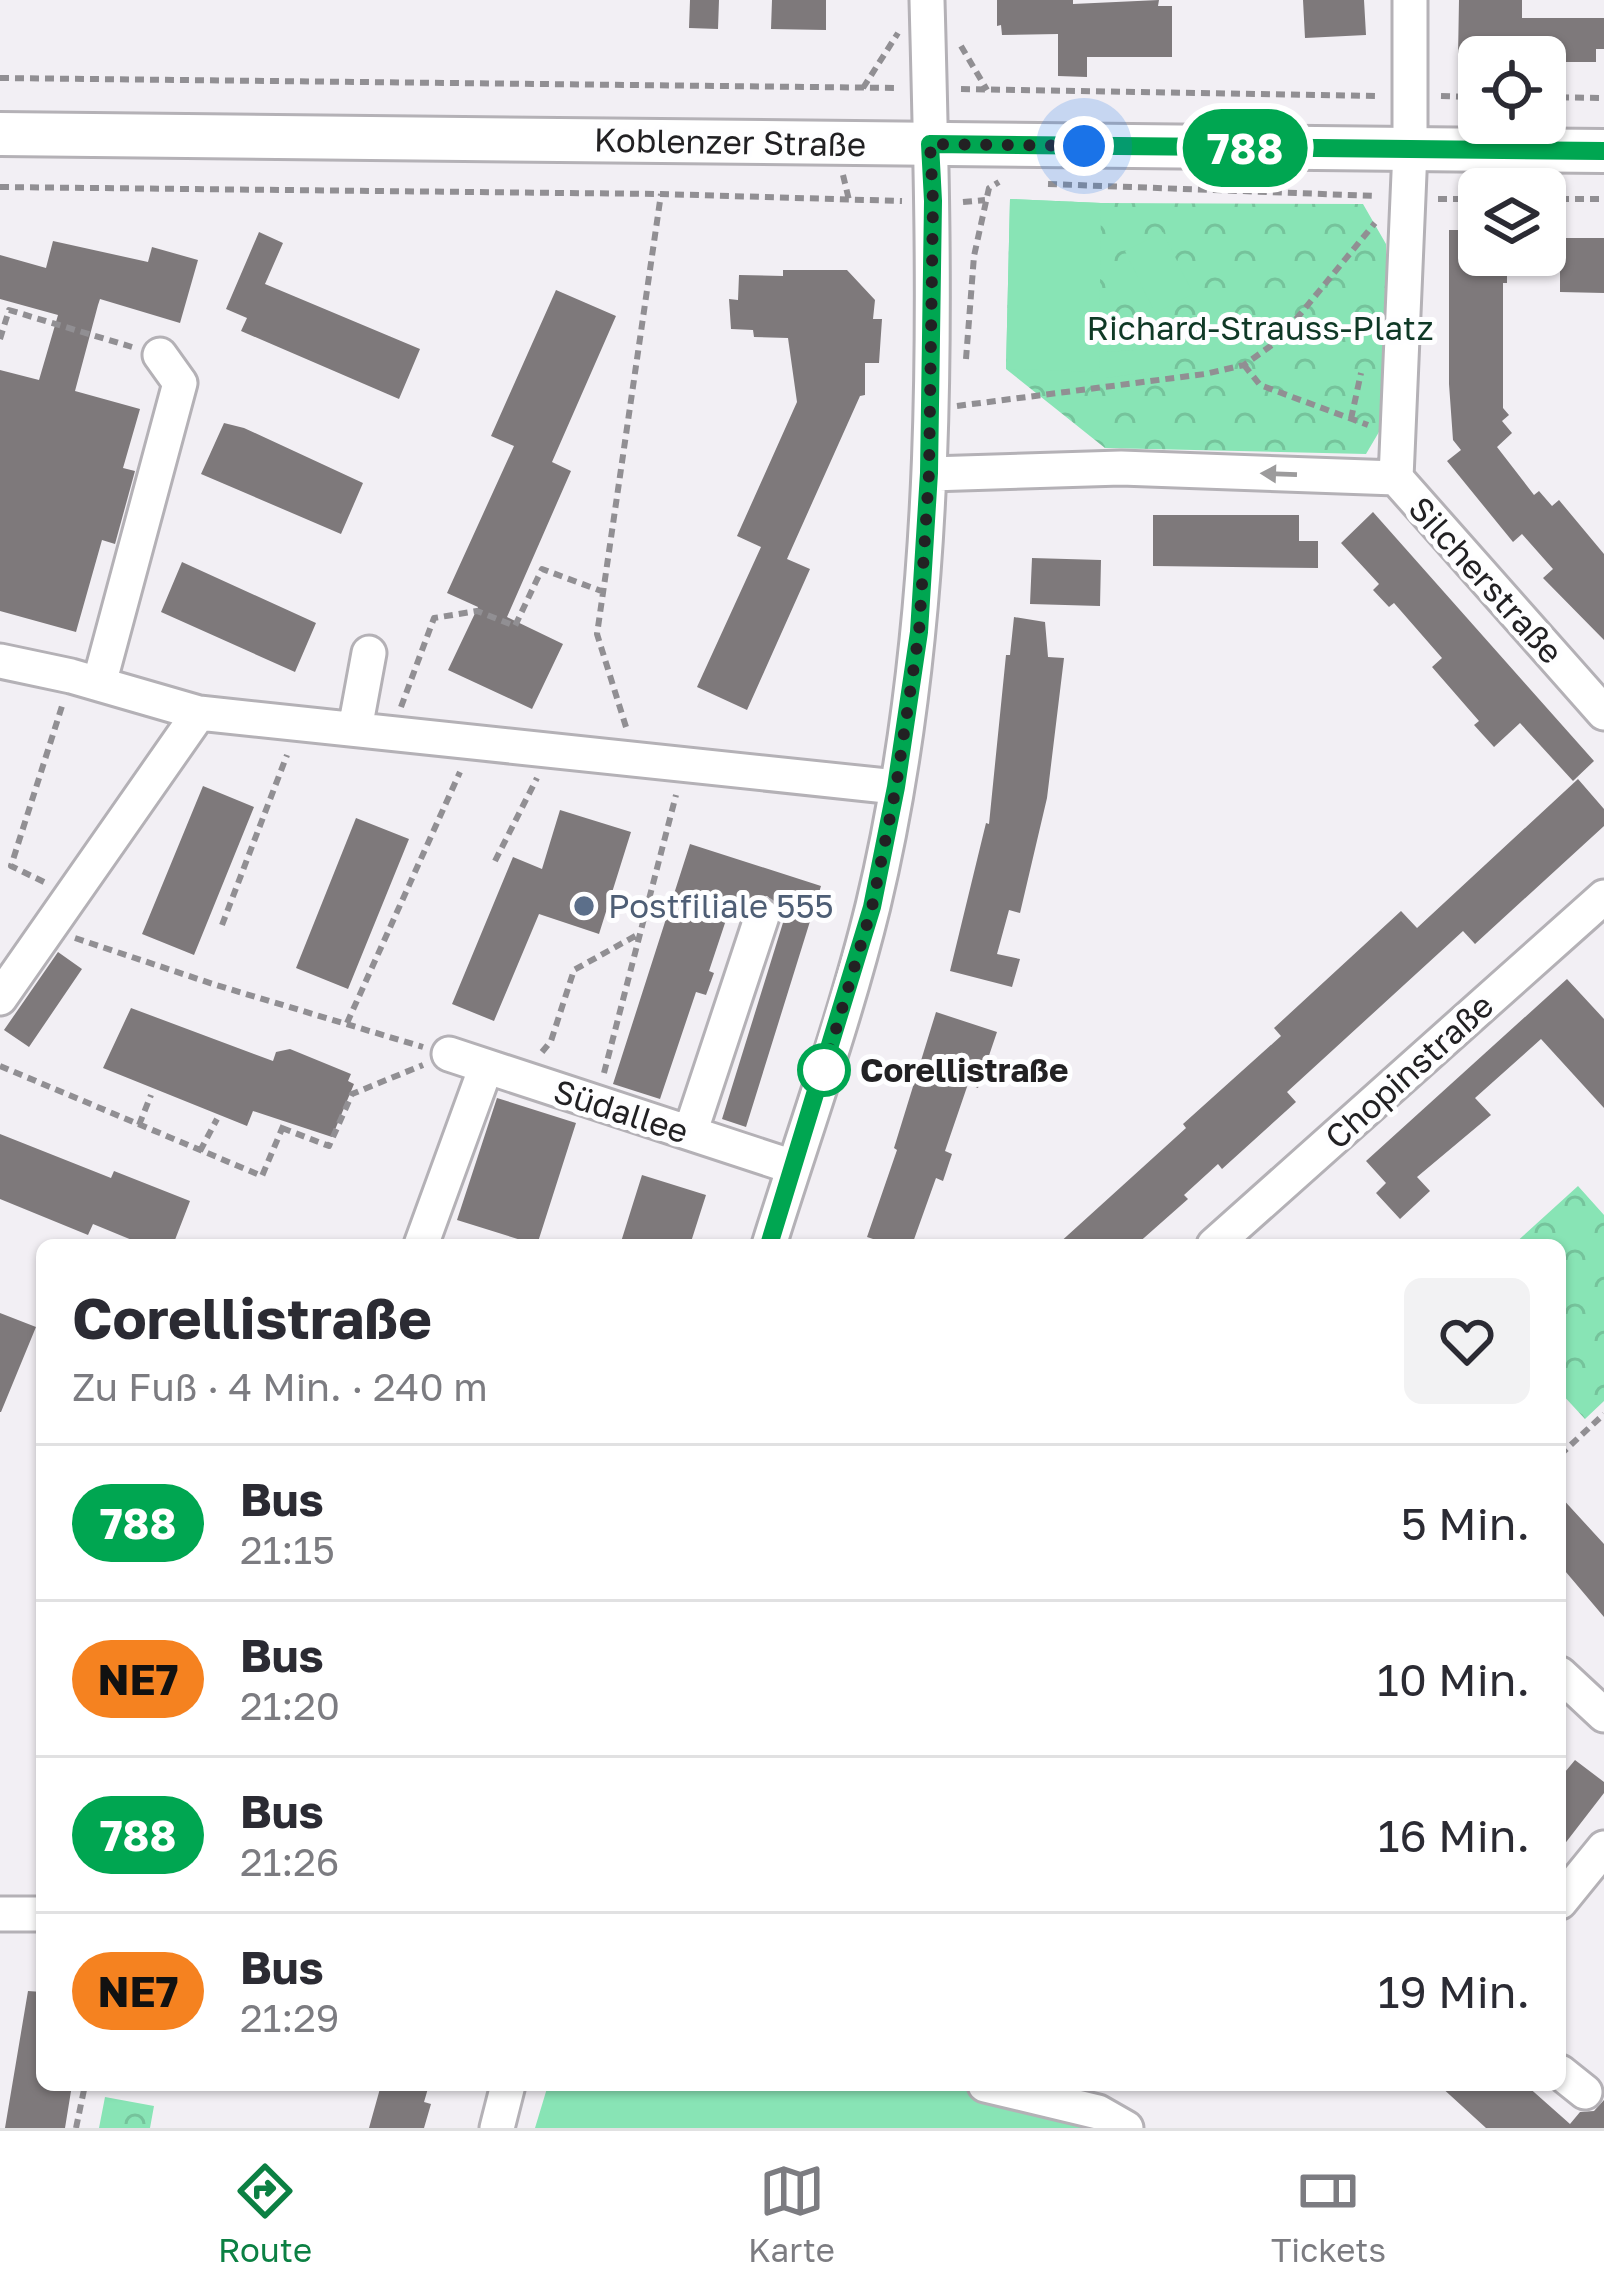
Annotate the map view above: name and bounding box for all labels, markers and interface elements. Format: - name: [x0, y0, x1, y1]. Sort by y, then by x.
- map controls: [1458, 36, 1566, 276]
- button: locate: [1458, 36, 1566, 144]
- line badge: 788: [1176, 109, 1314, 187]
- your location: [1054, 116, 1114, 176]
- street label: Koblenzer Straße: [594, 120, 866, 163]
- text: 788: [1207, 123, 1283, 173]
- button: layers: [1458, 168, 1566, 276]
- park label: Richard-Strauss-Platz: [1086, 308, 1434, 347]
- one-way arrow: [1259, 464, 1297, 483]
- street label: Silcherstraße: [1401, 488, 1571, 671]
- place label: Postfiliale 555: [608, 886, 834, 925]
- marker: Postfiliale 555: [571, 893, 597, 919]
- street label: Chopinstraße: [1317, 985, 1501, 1156]
- marker: Corellistraße: [799, 1045, 849, 1095]
- place label: Corellistraße: [860, 1050, 1068, 1089]
- street label: Südallee: [549, 1070, 693, 1151]
- button: heart: [1404, 1278, 1530, 1404]
- text: Corellistraße: [72, 1283, 432, 1352]
- text: Zu Fuß · 4 Min. · 240 m: [72, 1363, 488, 1410]
- text: Bus: [240, 1472, 324, 1526]
- text: 5 Min.: [1401, 1496, 1530, 1550]
- text: 788: [100, 1498, 176, 1548]
- text: 21:15: [240, 1526, 335, 1573]
- text: Bus: [240, 1628, 324, 1682]
- text: 10 Min.: [1377, 1652, 1530, 1706]
- text: NE7: [97, 1654, 179, 1704]
- text: 21:20: [240, 1682, 340, 1729]
- text: Bus: [240, 1784, 324, 1838]
- text: 16 Min.: [1378, 1808, 1530, 1862]
- text: 788: [100, 1810, 176, 1860]
- text: 21:26: [240, 1838, 339, 1885]
- text: Bus: [240, 1940, 324, 1994]
- text: 19 Min.: [1378, 1964, 1530, 2018]
- text: NE7: [97, 1966, 179, 2016]
- text: 21:29: [240, 1994, 339, 2041]
- tab: Route: [218, 2158, 312, 2269]
- tab: Karte: [748, 2158, 835, 2269]
- tab: Tickets: [1271, 2158, 1386, 2269]

